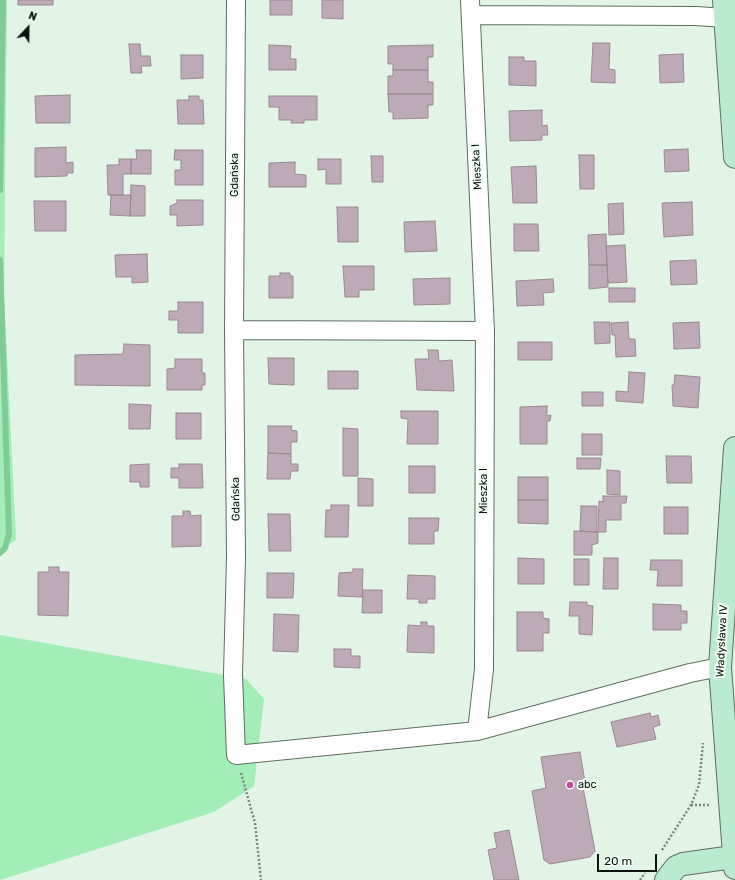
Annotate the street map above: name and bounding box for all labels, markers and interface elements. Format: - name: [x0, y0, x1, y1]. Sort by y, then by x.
- north arrow: [8, 8, 48, 48]
- text: N: [27, 9, 39, 24]
- street label: Mieszka I: [469, 144, 485, 190]
- street label: Gdańska: [228, 153, 242, 197]
- street label: Mieszka I: [477, 468, 491, 514]
- street label: Gdańska: [229, 477, 243, 521]
- street label: Władysława IV: [714, 604, 730, 678]
- place label: abc: [578, 778, 597, 792]
- marker: abc: [565, 780, 575, 790]
- scale bar: [599, 846, 659, 872]
- text: 20 m: [604, 854, 632, 868]

